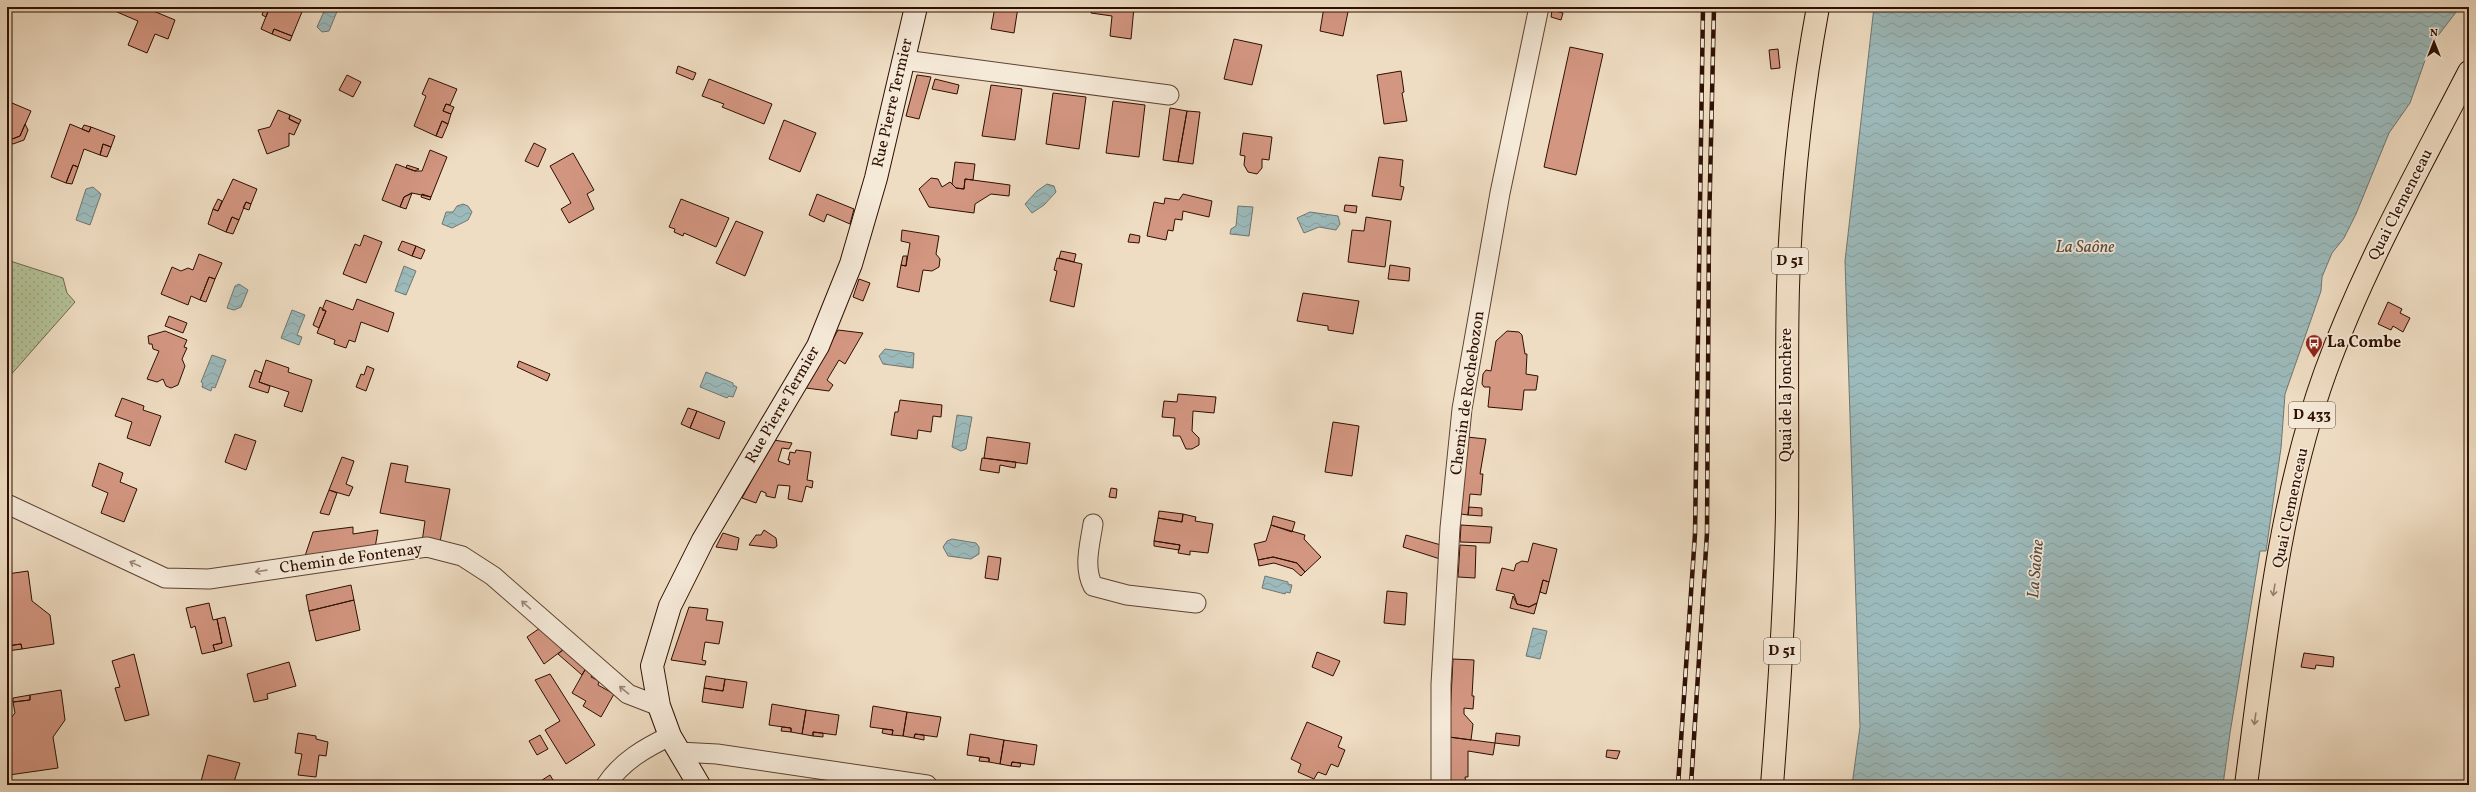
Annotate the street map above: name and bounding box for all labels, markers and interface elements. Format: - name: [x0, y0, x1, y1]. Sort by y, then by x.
- north arrow: [2414, 22, 2454, 62]
- text: N: [2430, 26, 2438, 41]
- street label: Rue Pierre Termier: [867, 36, 919, 170]
- street label: Quai Clemenceau: [2363, 145, 2439, 265]
- water label: La Saône: [2056, 236, 2115, 259]
- road number: D 51: [1772, 248, 1808, 274]
- street label: Chemin de Rochebozon: [1446, 310, 1490, 476]
- street label: Quai de la Jonchère: [1776, 328, 1798, 462]
- place label: La Combe: [2327, 332, 2401, 354]
- bus stop icon: La Combe: [2304, 333, 2324, 358]
- street label: Rue Pierre Termier: [740, 342, 826, 468]
- road number: D 433: [2289, 402, 2335, 428]
- street label: Quai Clemenceau: [2268, 446, 2314, 570]
- street label: Chemin de Fontenay: [278, 538, 424, 580]
- water label: La Saône: [2022, 538, 2050, 599]
- one-way arrow: [129, 560, 141, 567]
- one-way arrow: [255, 567, 268, 575]
- one-way arrow: [2270, 584, 2278, 597]
- one-way arrow: [520, 600, 531, 609]
- road number: D 51: [1764, 638, 1800, 664]
- one-way arrow: [618, 686, 629, 695]
- one-way arrow: [2251, 712, 2259, 725]

